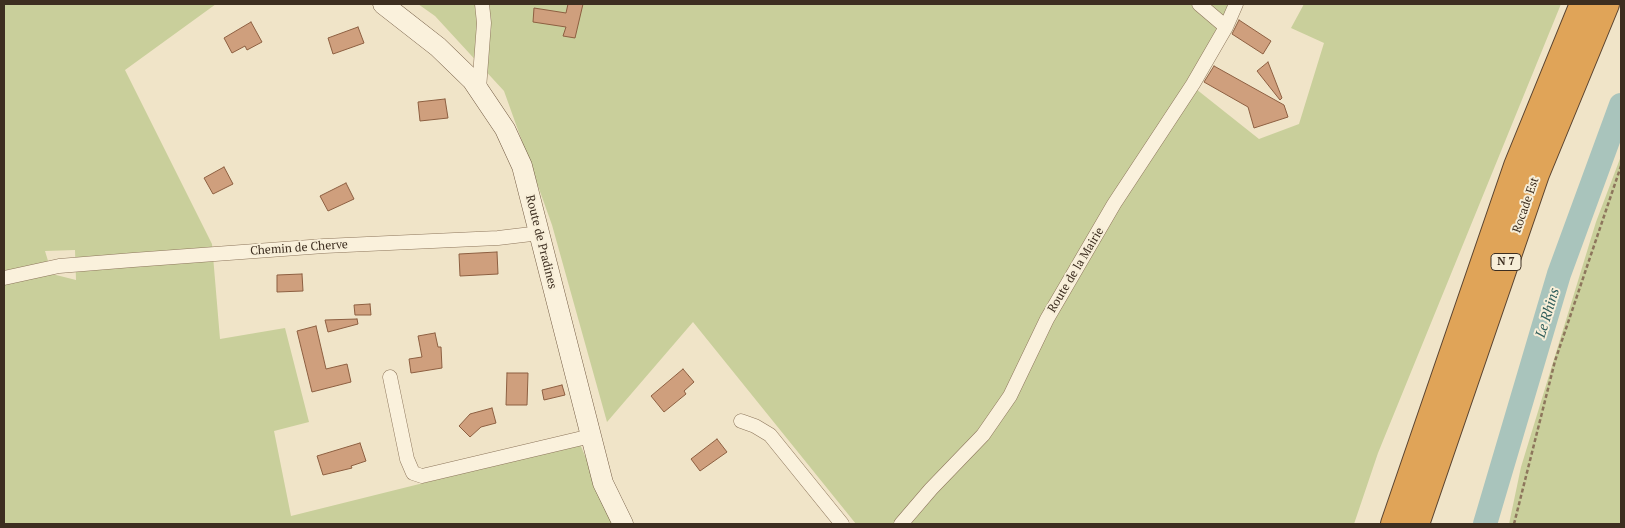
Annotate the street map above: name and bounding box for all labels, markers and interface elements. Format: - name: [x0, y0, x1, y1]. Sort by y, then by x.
- street label: Rocade Est: [1510, 175, 1542, 235]
- street label: Route de Pradines: [522, 193, 560, 291]
- street label: Route de la Mairie: [1045, 225, 1107, 315]
- street label: Chemin de Cherve: [250, 237, 348, 259]
- road number: N 7: [1491, 253, 1521, 270]
- water label: Le Rhins: [1532, 286, 1564, 340]

